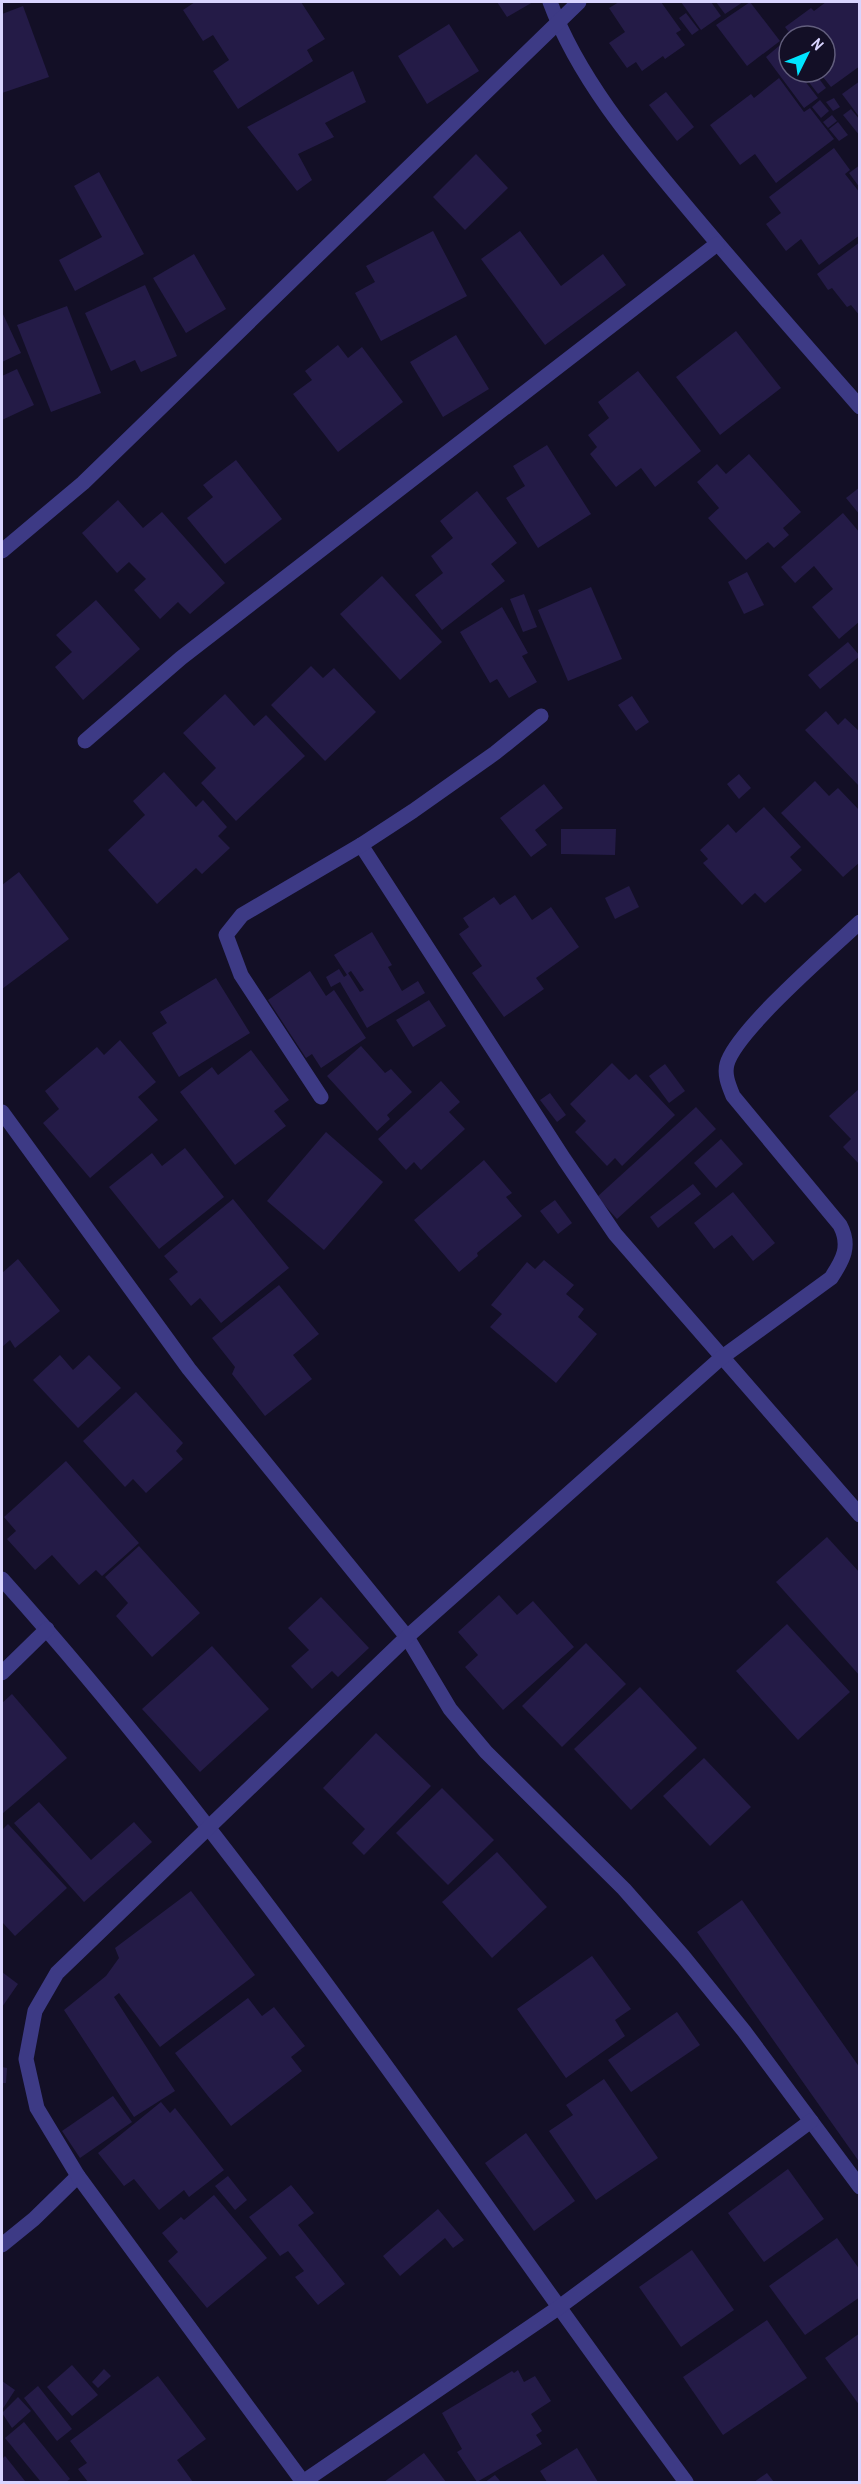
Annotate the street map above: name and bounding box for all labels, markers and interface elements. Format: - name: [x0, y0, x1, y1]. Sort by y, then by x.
- north arrow: [777, 24, 837, 84]
- text: N: [807, 33, 829, 55]

